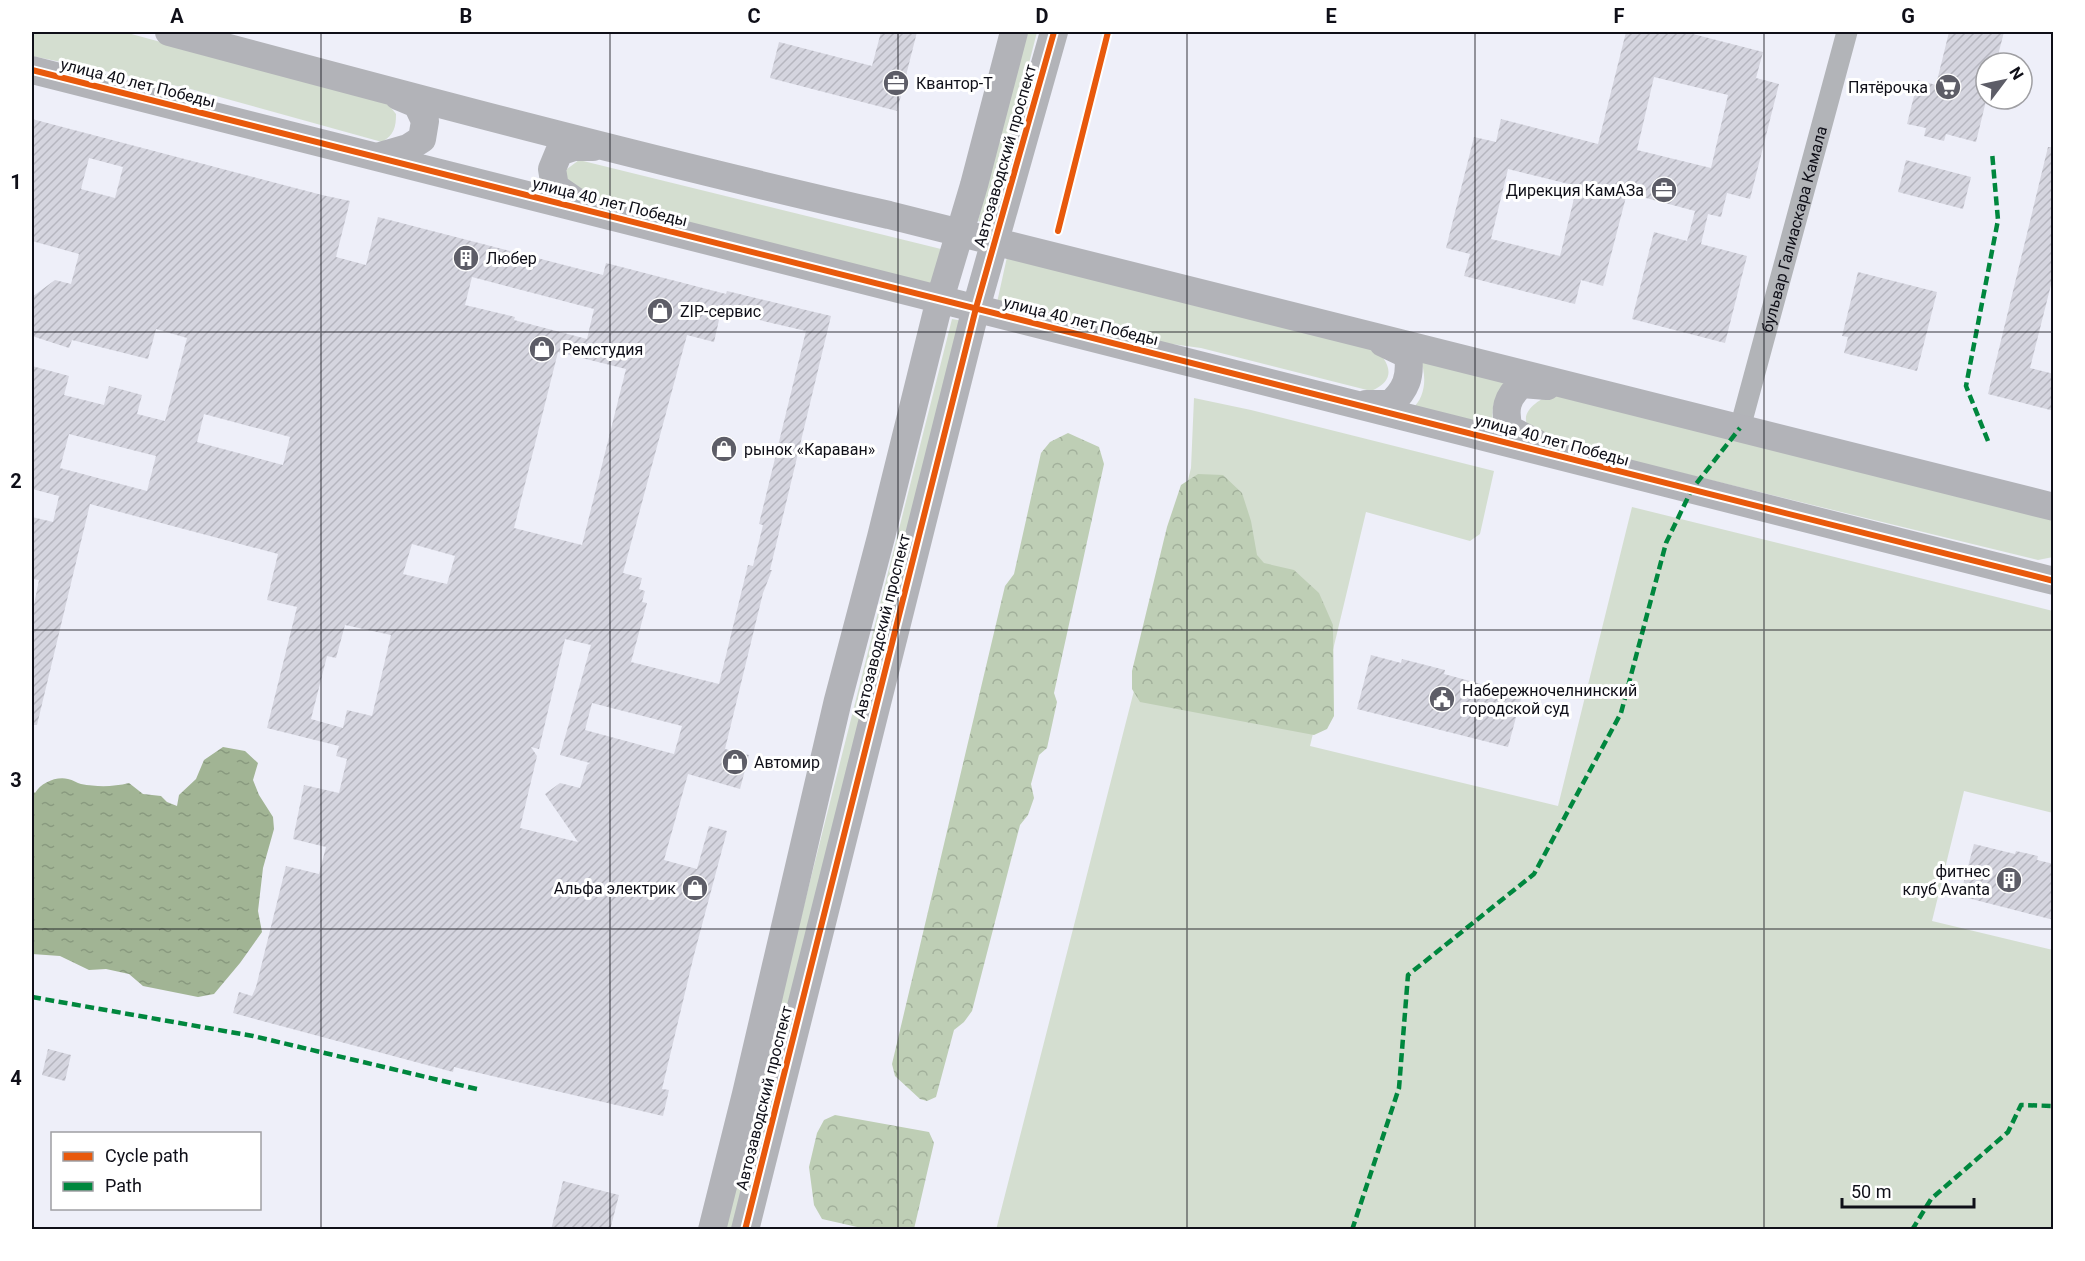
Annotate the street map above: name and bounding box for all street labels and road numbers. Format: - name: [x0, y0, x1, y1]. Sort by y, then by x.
- street label: улица 40 лет Победы: [59, 55, 217, 111]
- street label: Автозаводский проспект: [970, 62, 1040, 250]
- street label: бульвар Галиаскара Камала: [1757, 124, 1831, 334]
- street label: улица 40 лет Победы: [531, 174, 689, 230]
- street label: улица 40 лет Победы: [1002, 293, 1160, 349]
- street label: улица 40 лет Победы: [1473, 410, 1631, 470]
- street label: Автозаводский проспект: [850, 532, 914, 720]
- street label: Автозаводский проспект: [732, 1004, 796, 1192]

